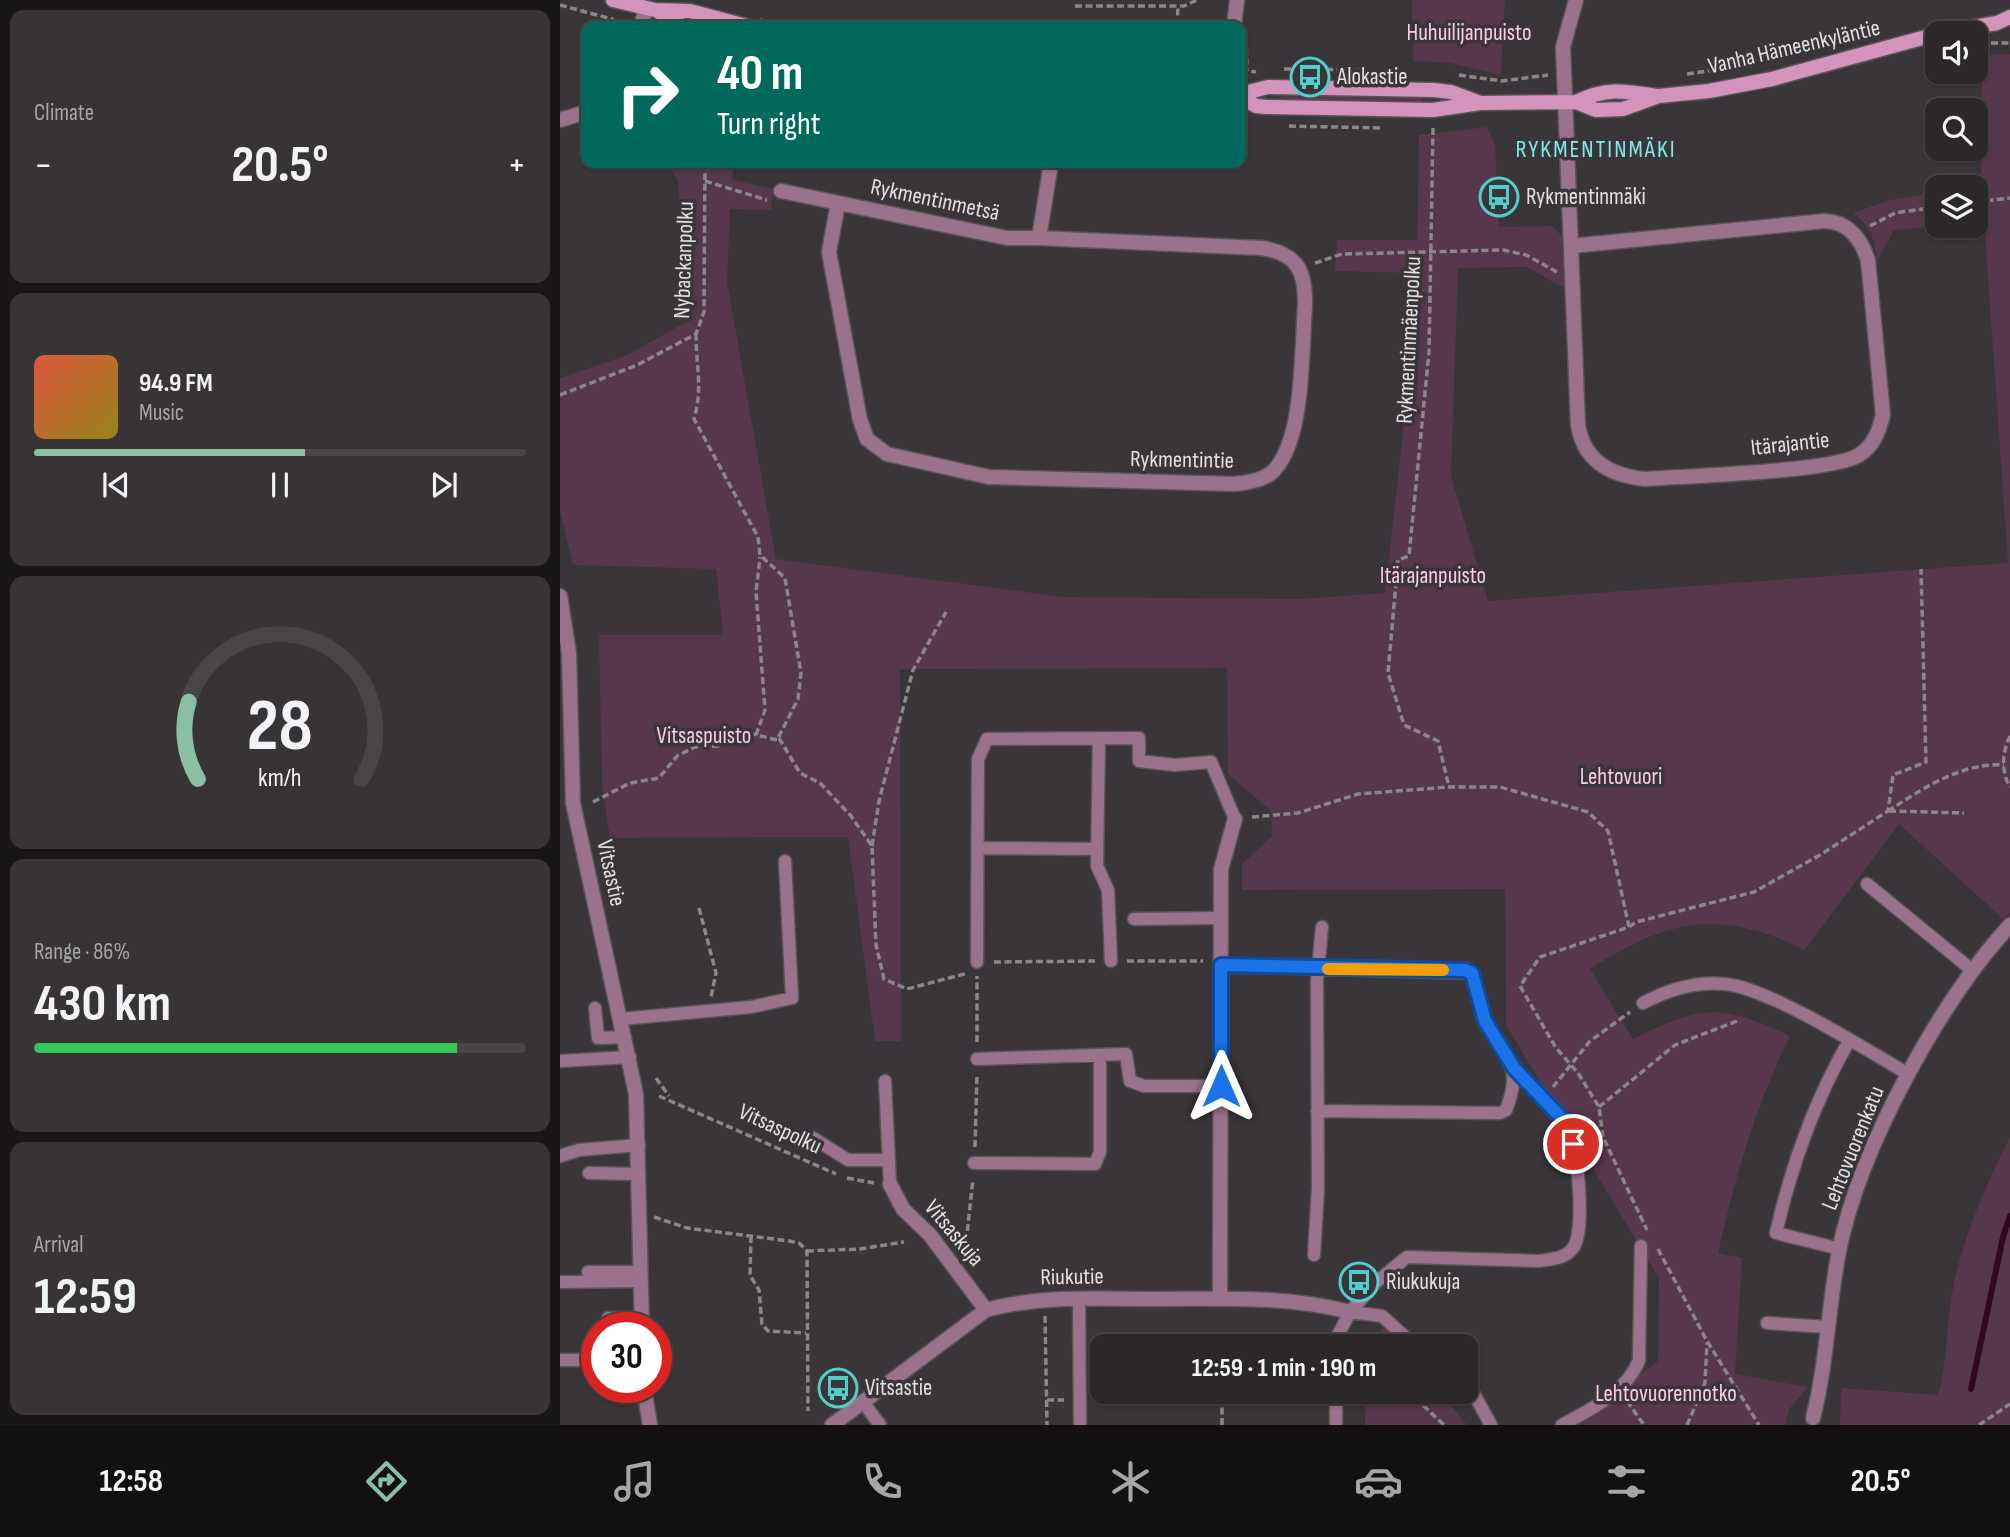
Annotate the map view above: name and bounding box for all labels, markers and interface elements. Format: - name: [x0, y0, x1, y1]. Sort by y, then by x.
- street label: Vanha Hämeenkyläntie: [1705, 14, 1883, 80]
- park label: Huhuilijanpuisto: [1407, 19, 1531, 47]
- map controls: [1925, 21, 1988, 238]
- button: sound: [1925, 21, 1988, 84]
- text: 40 m: [717, 45, 803, 104]
- icon: right: [602, 49, 693, 140]
- bus stop icon: Alokastie: [1289, 56, 1331, 98]
- place label: Alokastie: [1336, 63, 1407, 91]
- button: search: [1925, 98, 1988, 161]
- text: Climate: [34, 99, 94, 127]
- text: Turn right: [717, 105, 821, 144]
- text: 20.5°: [231, 134, 329, 197]
- district label: RYKMENTINMÄKI: [1515, 135, 1677, 164]
- text: −: [34, 143, 53, 188]
- text: +: [507, 143, 526, 188]
- street label: Rykmentinmetsä: [868, 173, 1002, 227]
- button: layers: [1925, 175, 1988, 238]
- bus stop icon: Rykmentinmäki: [1478, 176, 1520, 218]
- place label: Rykmentinmäki: [1526, 183, 1646, 211]
- street label: Nybackanpolku: [668, 201, 700, 319]
- street label: Rykmentinmäenpolku: [1391, 256, 1427, 424]
- text: 94.9 FM: [139, 368, 213, 399]
- text: Music: [139, 399, 184, 427]
- street label: Itärajantie: [1749, 426, 1831, 462]
- street label: Rykmentintie: [1130, 445, 1234, 475]
- icon: previous: [97, 466, 135, 504]
- icon: pause: [261, 466, 299, 504]
- icon: next: [425, 466, 463, 504]
- park label: Itärajanpuisto: [1380, 562, 1486, 590]
- text: 28: [247, 683, 313, 771]
- park label: Vitsaspuisto: [657, 722, 751, 750]
- text: km/h: [258, 762, 302, 793]
- park label: Lehtovuori: [1580, 763, 1662, 791]
- street label: Vitsastie: [590, 837, 632, 909]
- text: Range · 86%: [34, 938, 130, 966]
- text: 430 km: [34, 973, 171, 1036]
- position arrow: [1184, 1049, 1258, 1123]
- street label: Lehtovuorenkatu: [1815, 1082, 1891, 1214]
- street label: Vitsaspolku: [734, 1098, 826, 1160]
- pin: [1543, 1114, 1603, 1174]
- icon: arrive: [1554, 1125, 1592, 1163]
- street label: Vitsaskuja: [918, 1194, 990, 1272]
- text: Arrival: [34, 1231, 83, 1259]
- bus stop icon: Riukukuja: [1338, 1261, 1380, 1303]
- street label: Riukutie: [1040, 1262, 1104, 1292]
- text: 12:59: [34, 1266, 137, 1329]
- place label: Riukukuja: [1386, 1268, 1460, 1296]
- speed limit sign: 30: [581, 1312, 672, 1403]
- text: 12:59 · 1 min · 190 m: [1192, 1353, 1376, 1384]
- bus stop icon: Vitsastie: [817, 1367, 859, 1409]
- place label: Vitsastie: [865, 1374, 932, 1402]
- park label: Lehtovuorennotko: [1595, 1380, 1737, 1408]
- icon: directions: [362, 1457, 411, 1506]
- icon: music: [610, 1457, 659, 1506]
- icon: phone: [858, 1457, 907, 1506]
- icon: climate: [1106, 1457, 1155, 1506]
- icon: car: [1354, 1457, 1403, 1506]
- icon: filters: [1602, 1457, 1651, 1506]
- text: 12:58: [100, 1462, 163, 1501]
- text: 20.5°: [1851, 1462, 1910, 1501]

